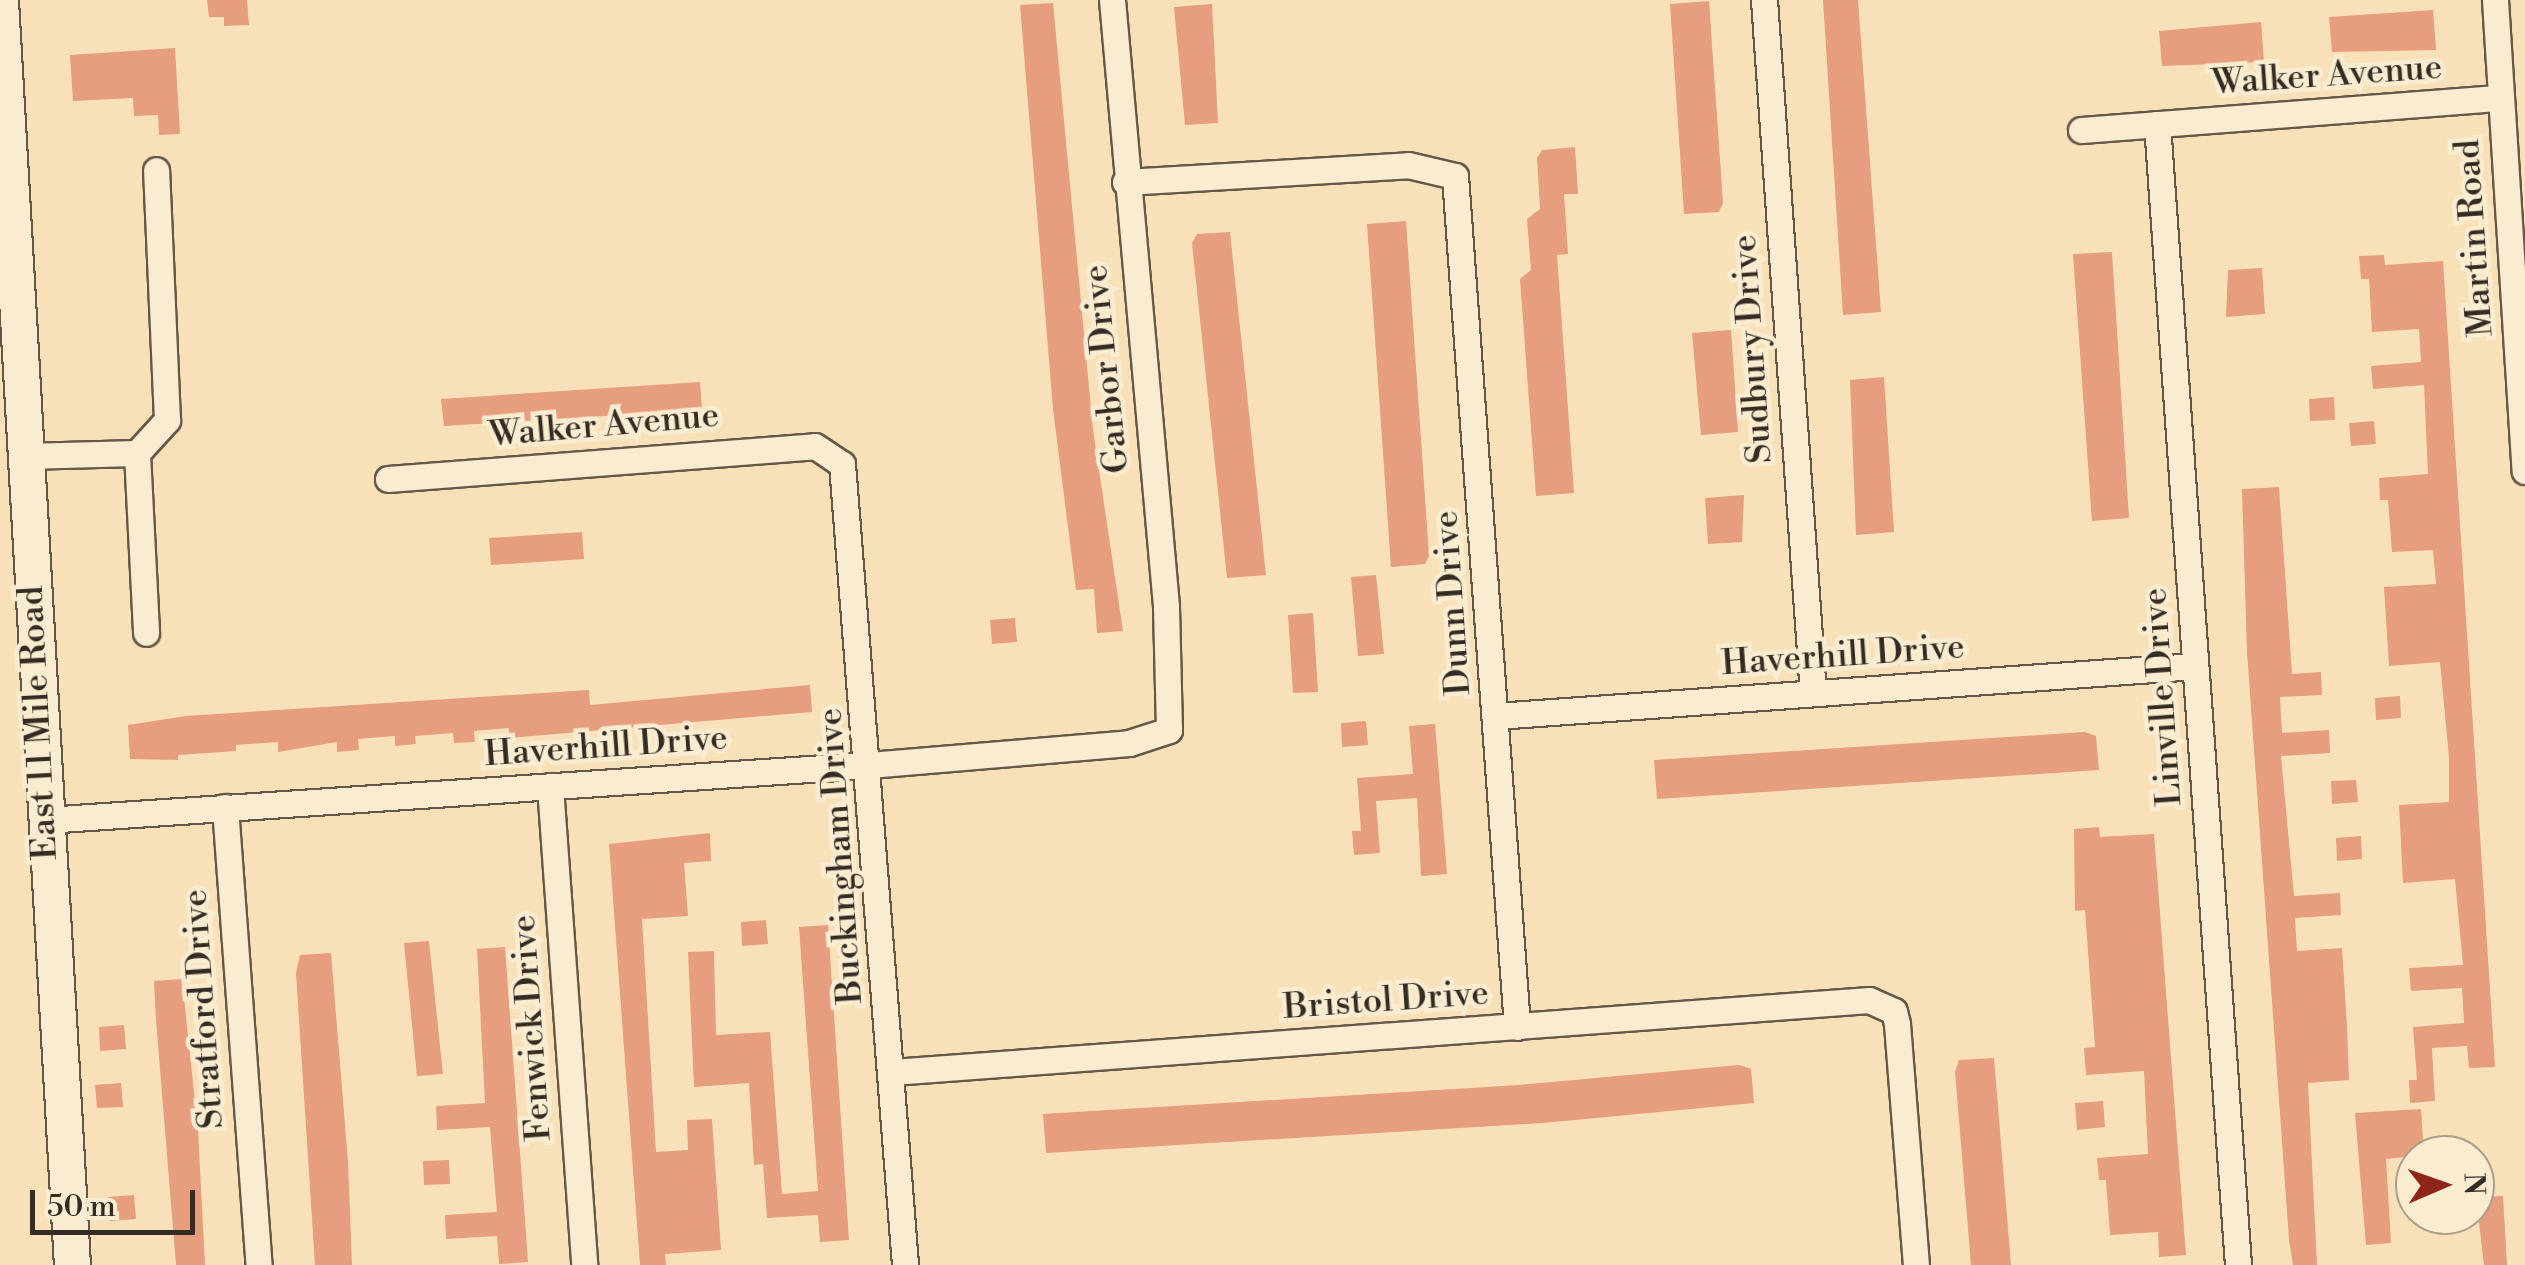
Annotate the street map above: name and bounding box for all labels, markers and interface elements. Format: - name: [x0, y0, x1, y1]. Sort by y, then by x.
- street label: Walker Avenue: [2210, 47, 2444, 105]
- street label: Martin Road: [2447, 138, 2503, 338]
- street label: Sudbury Drive: [1724, 233, 1782, 465]
- street label: Garbor Drive: [1075, 263, 1139, 475]
- street label: Walker Avenue: [487, 395, 721, 457]
- street label: Dunn Drive: [1426, 509, 1480, 697]
- street label: East 11 Mile Road: [11, 585, 67, 861]
- street label: Linville Drive: [2134, 586, 2192, 808]
- street label: Haverhill Drive: [1720, 627, 1966, 685]
- street label: Buckingham Drive: [810, 707, 872, 1005]
- street label: Haverhill Drive: [483, 718, 729, 776]
- street label: Stratford Drive: [175, 888, 233, 1130]
- street label: Fenwick Drive: [503, 913, 561, 1143]
- street label: Bristol Drive: [1282, 973, 1490, 1029]
- north arrow: [2395, 1135, 2495, 1235]
- scale bar: [35, 1170, 200, 1232]
- text: N: [2456, 1172, 2491, 1196]
- text: 50 m: [47, 1188, 116, 1226]

